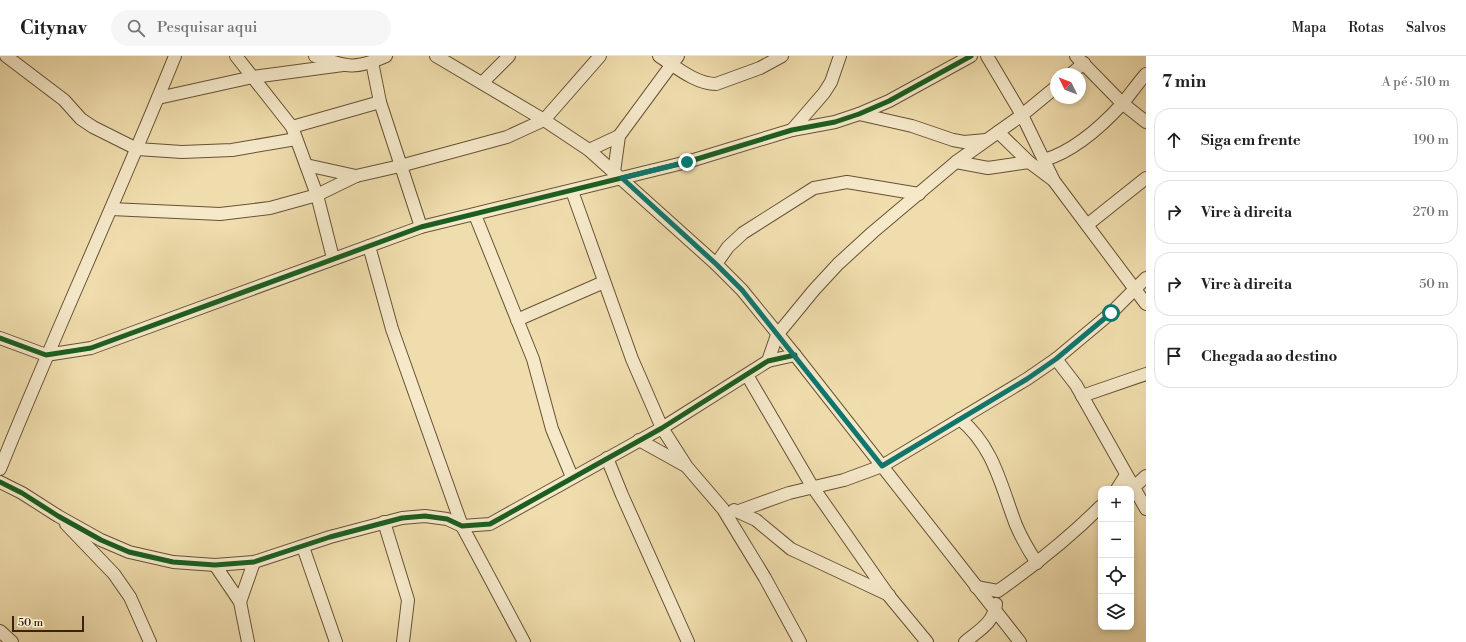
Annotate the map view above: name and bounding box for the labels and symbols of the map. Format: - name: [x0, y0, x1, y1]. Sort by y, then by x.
- north arrow: [1050, 68, 1086, 104]
- route end: [678, 153, 696, 171]
- route start: [1102, 304, 1120, 322]
- scale bar: [12, 614, 84, 633]

